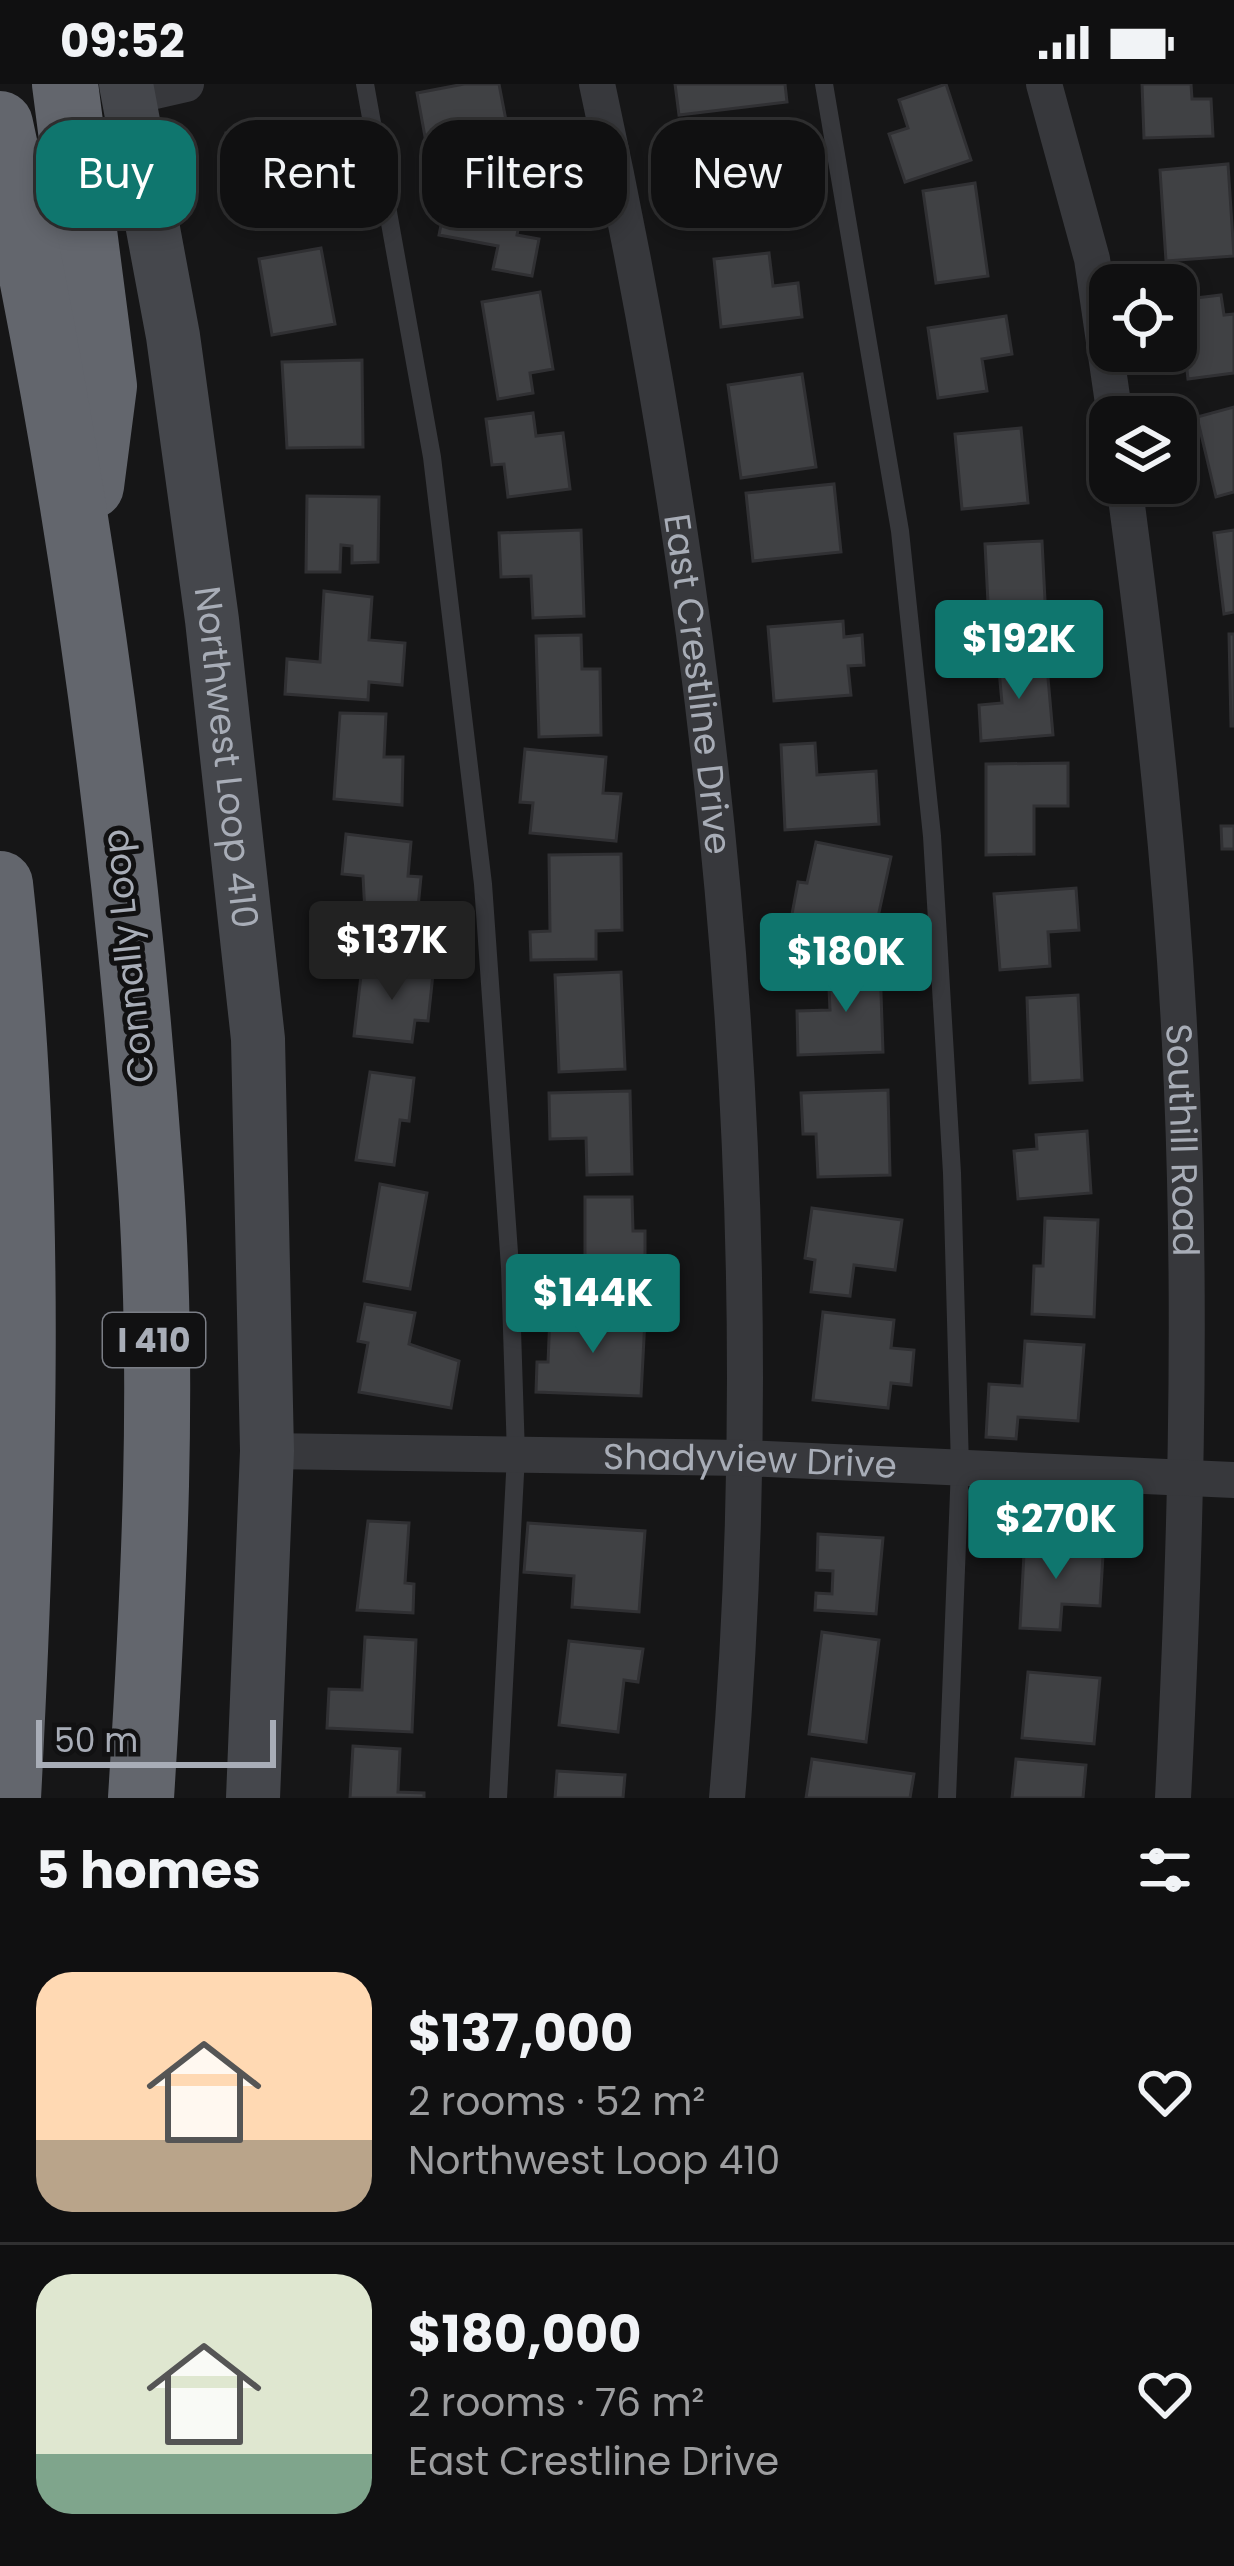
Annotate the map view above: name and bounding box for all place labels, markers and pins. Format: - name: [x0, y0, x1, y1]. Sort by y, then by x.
- pin: $192K: [935, 600, 1103, 702]
- pin: $137K: [308, 901, 476, 1003]
- pin: $180K: [762, 913, 930, 1015]
- pin: $144K: [509, 1254, 677, 1356]
- pin: $270K: [972, 1480, 1140, 1582]

